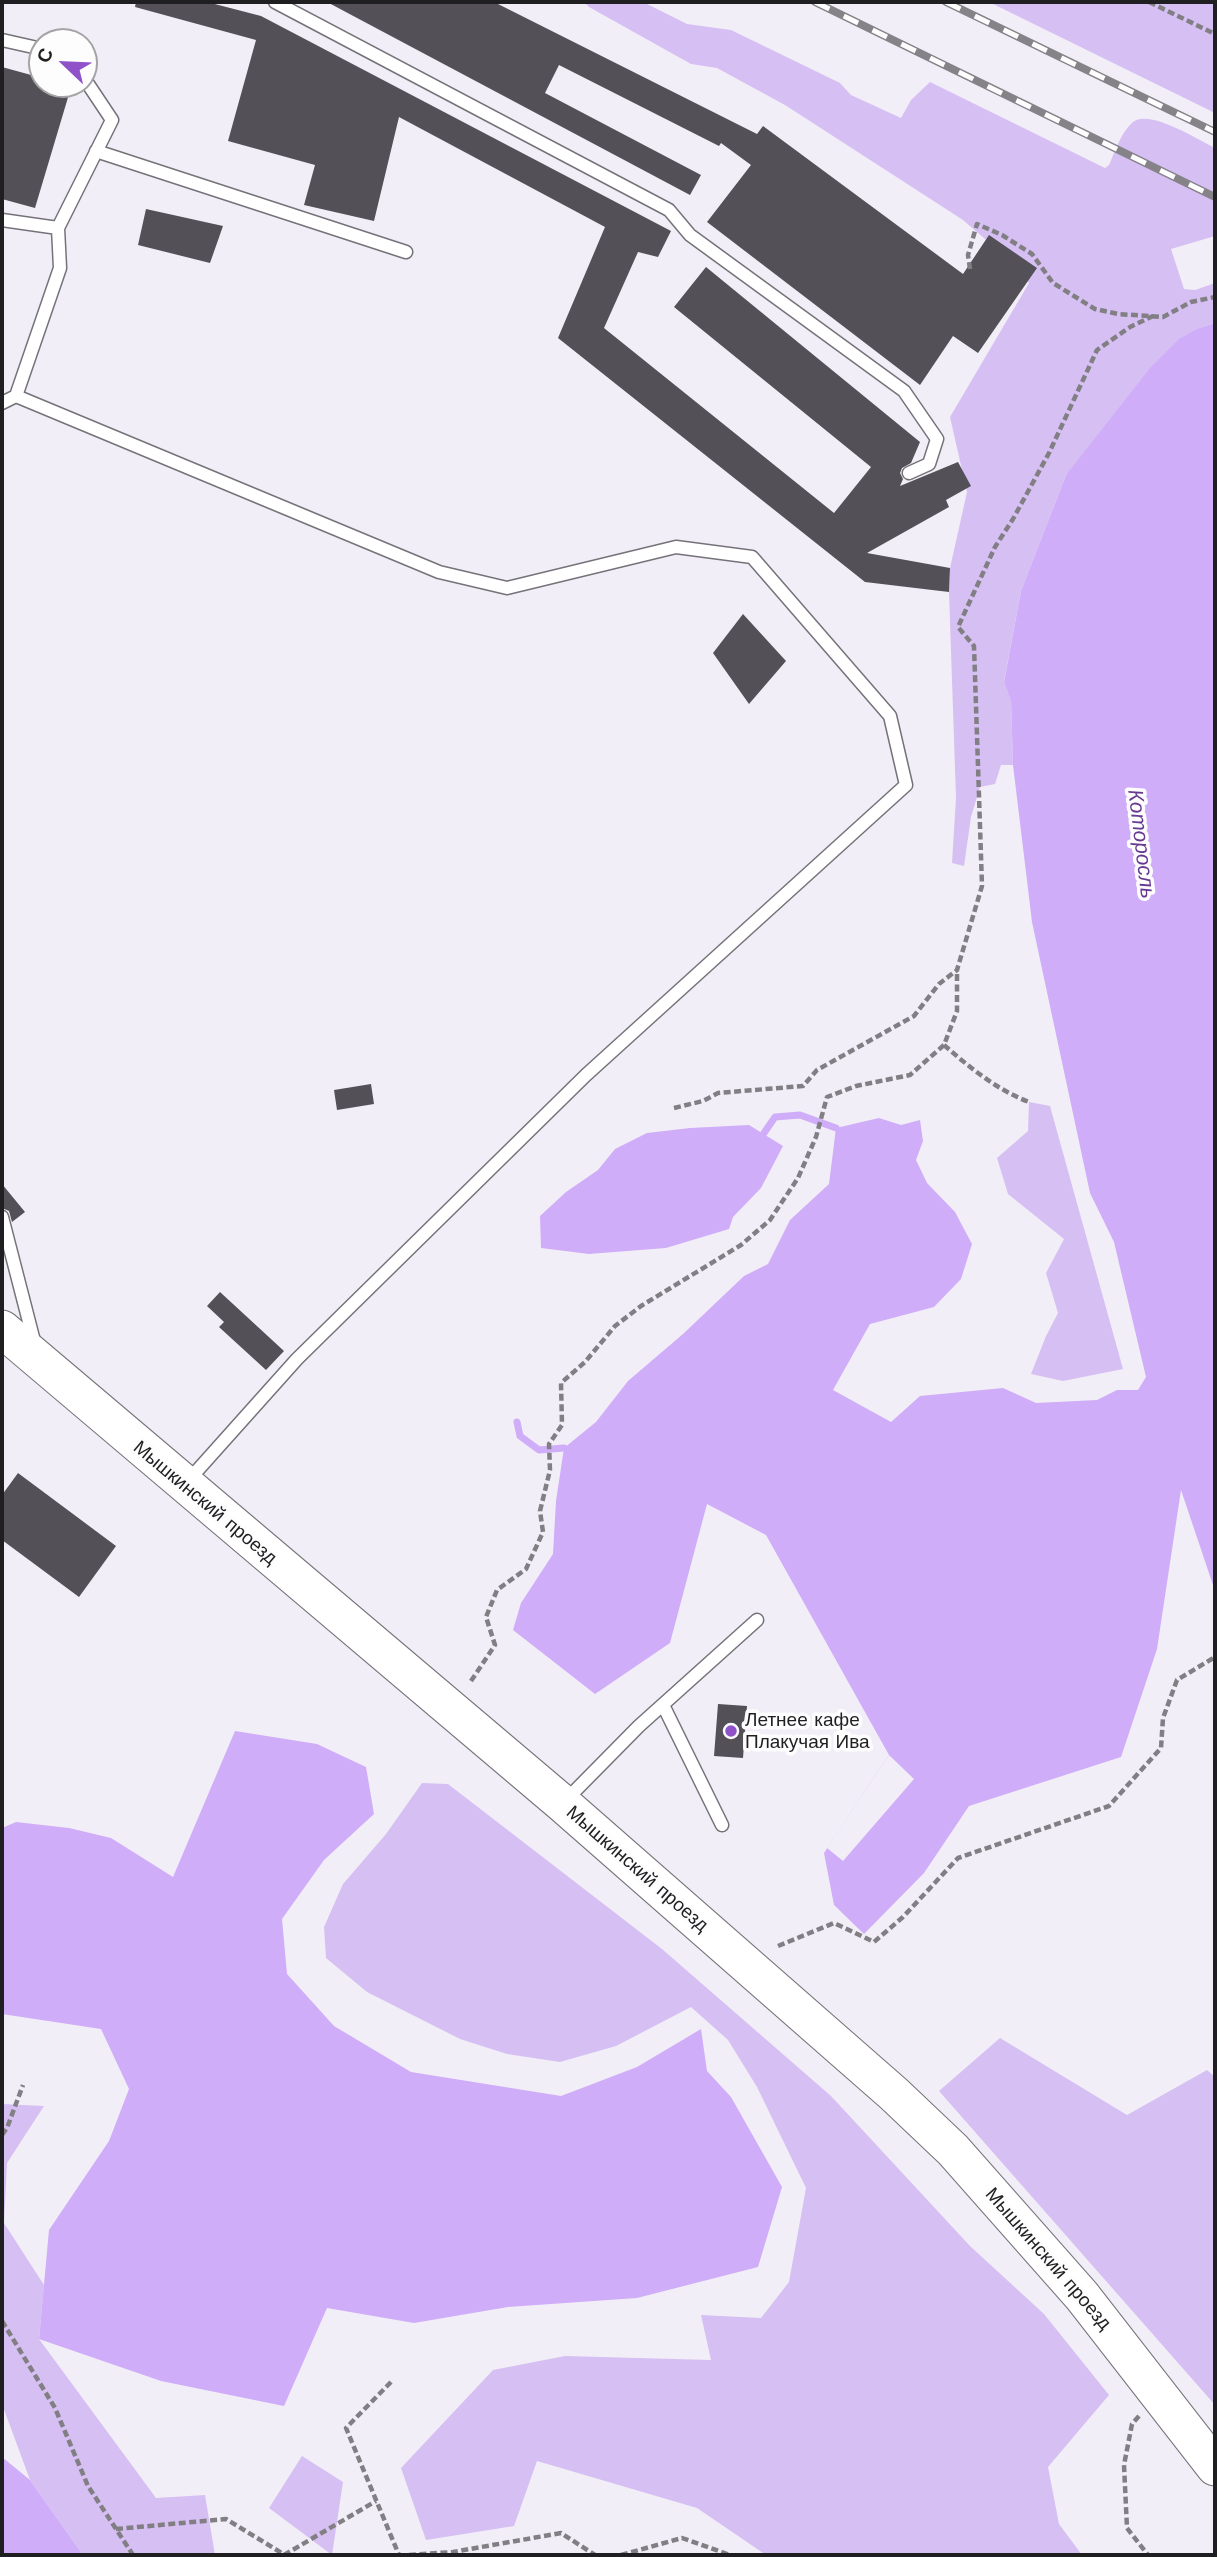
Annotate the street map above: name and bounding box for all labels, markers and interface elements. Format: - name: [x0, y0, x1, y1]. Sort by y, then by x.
- north arrow: [28, 28, 98, 98]
- text: С: [32, 45, 58, 66]
- water label: Которосль: [1122, 788, 1160, 900]
- street label: Мышкинский проезд: [128, 1436, 282, 1570]
- place label: Летнее кафе Плакучая Ива: [745, 1709, 870, 1753]
- marker: Летнее кафе Плакучая Ива: [723, 1723, 739, 1739]
- street label: Мышкинский проезд: [561, 1801, 713, 1937]
- street label: Мышкинский проезд: [980, 2183, 1116, 2335]

